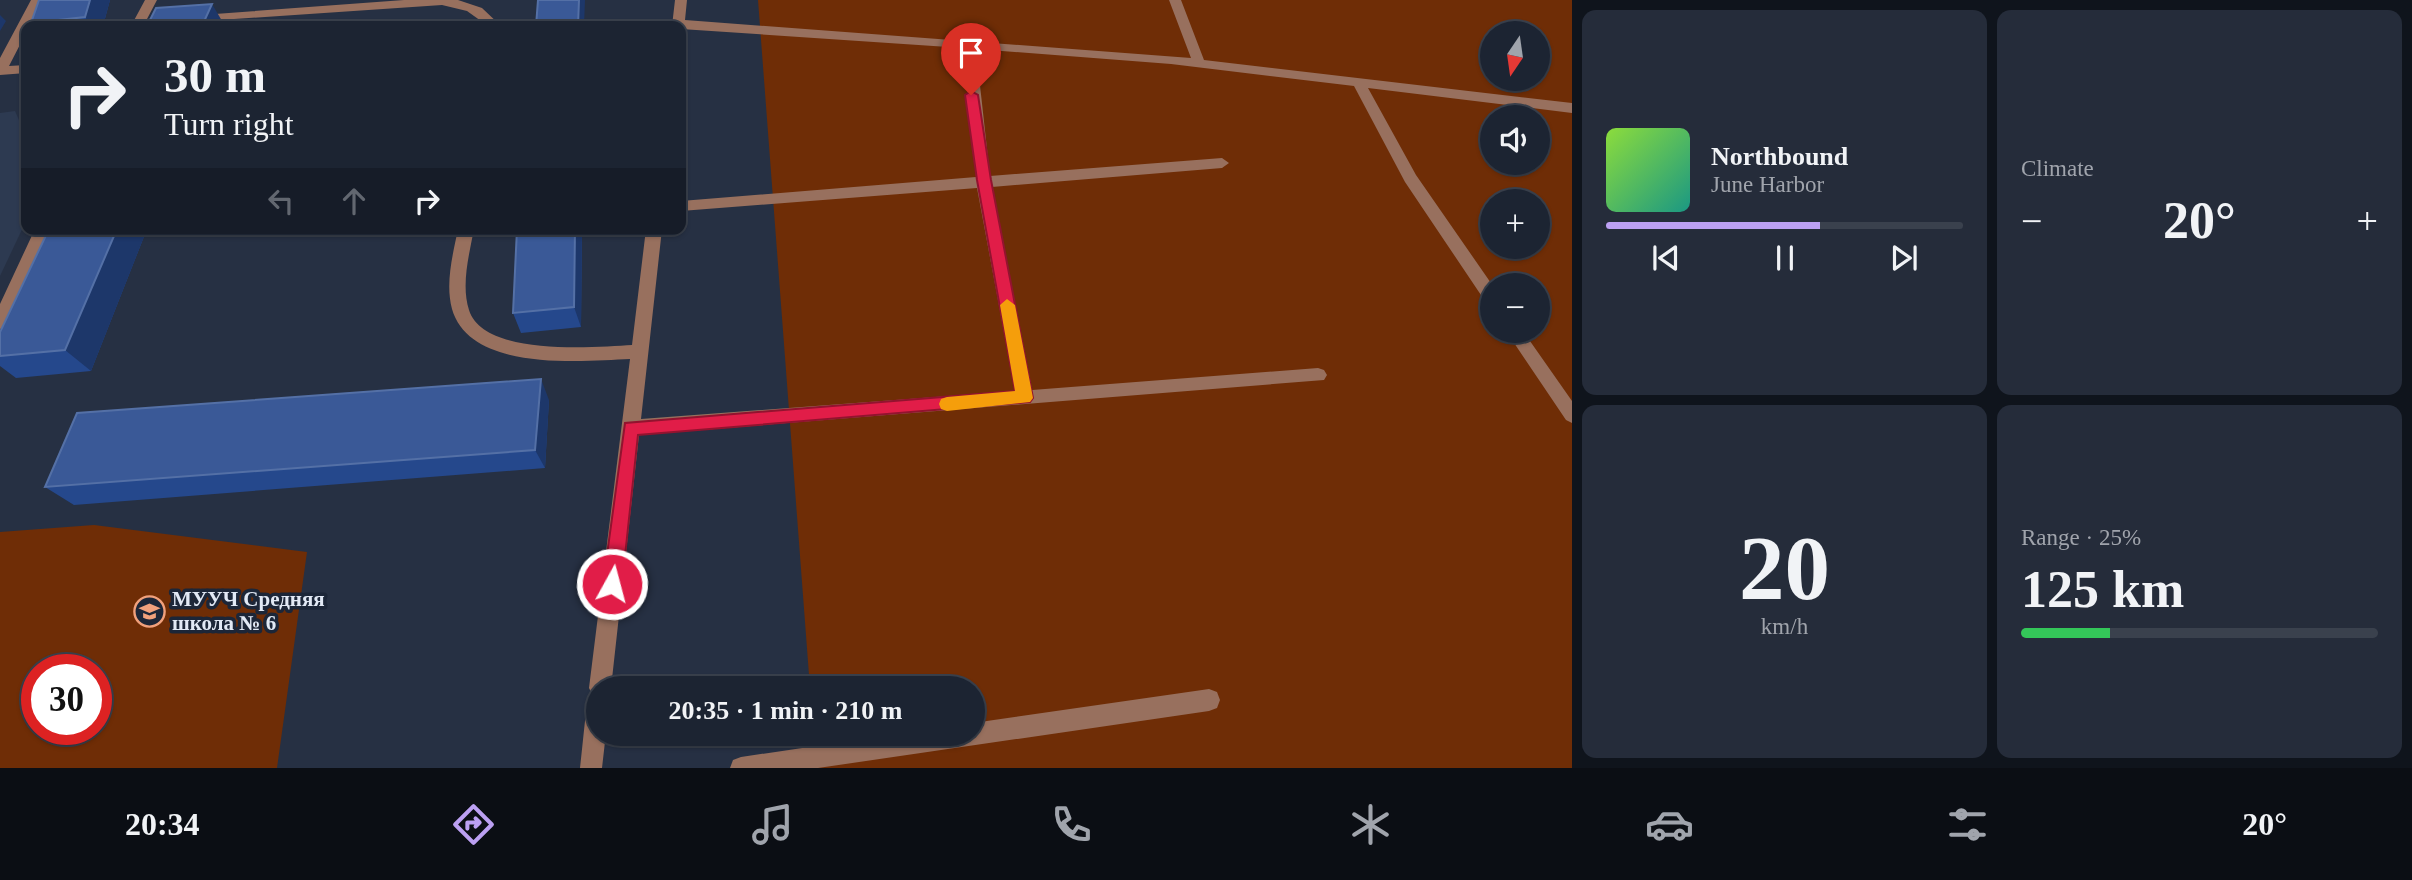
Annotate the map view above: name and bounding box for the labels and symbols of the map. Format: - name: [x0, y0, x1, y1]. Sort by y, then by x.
- north arrow: [1480, 21, 1550, 91]
- pin: [941, 23, 1001, 95]
- position arrow: [575, 547, 649, 621]
- place label: МУУЧ Средняя школа № 6: [172, 587, 325, 635]
- school or university icon: МУУЧ Средняя школа № 6: [132, 594, 166, 628]
- speed limit sign: 30: [21, 654, 112, 745]

